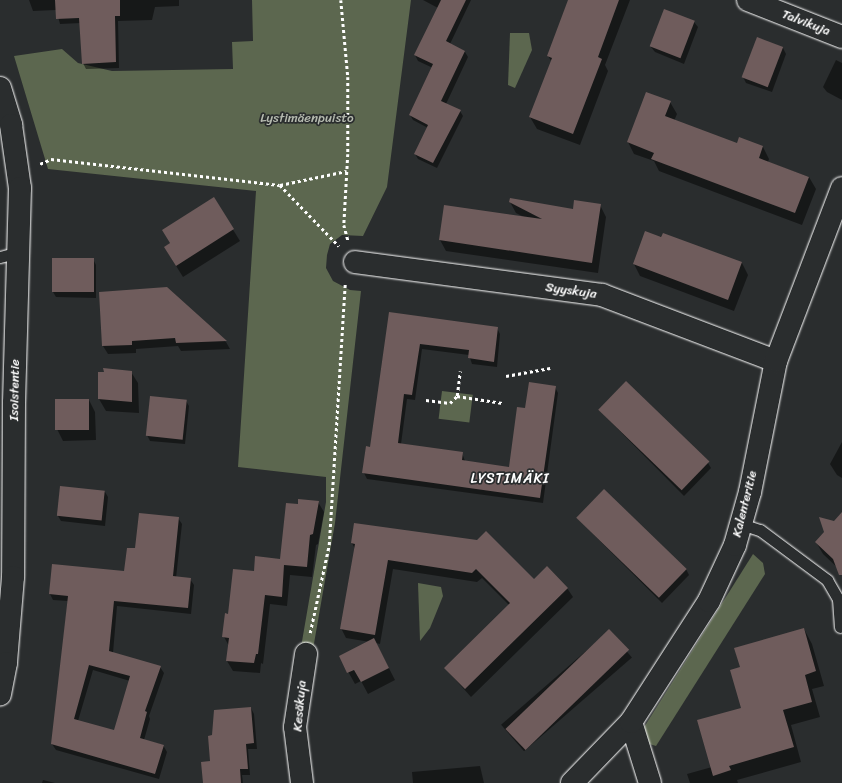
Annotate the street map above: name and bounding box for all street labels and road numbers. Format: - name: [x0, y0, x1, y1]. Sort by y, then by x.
- street label: Talvikuja: [780, 7, 832, 39]
- street label: Syyskuja: [544, 280, 598, 302]
- street label: Isoistentie: [7, 359, 23, 421]
- street label: Kalenteritie: [729, 469, 761, 539]
- street label: Kesäkuja: [290, 680, 310, 732]

